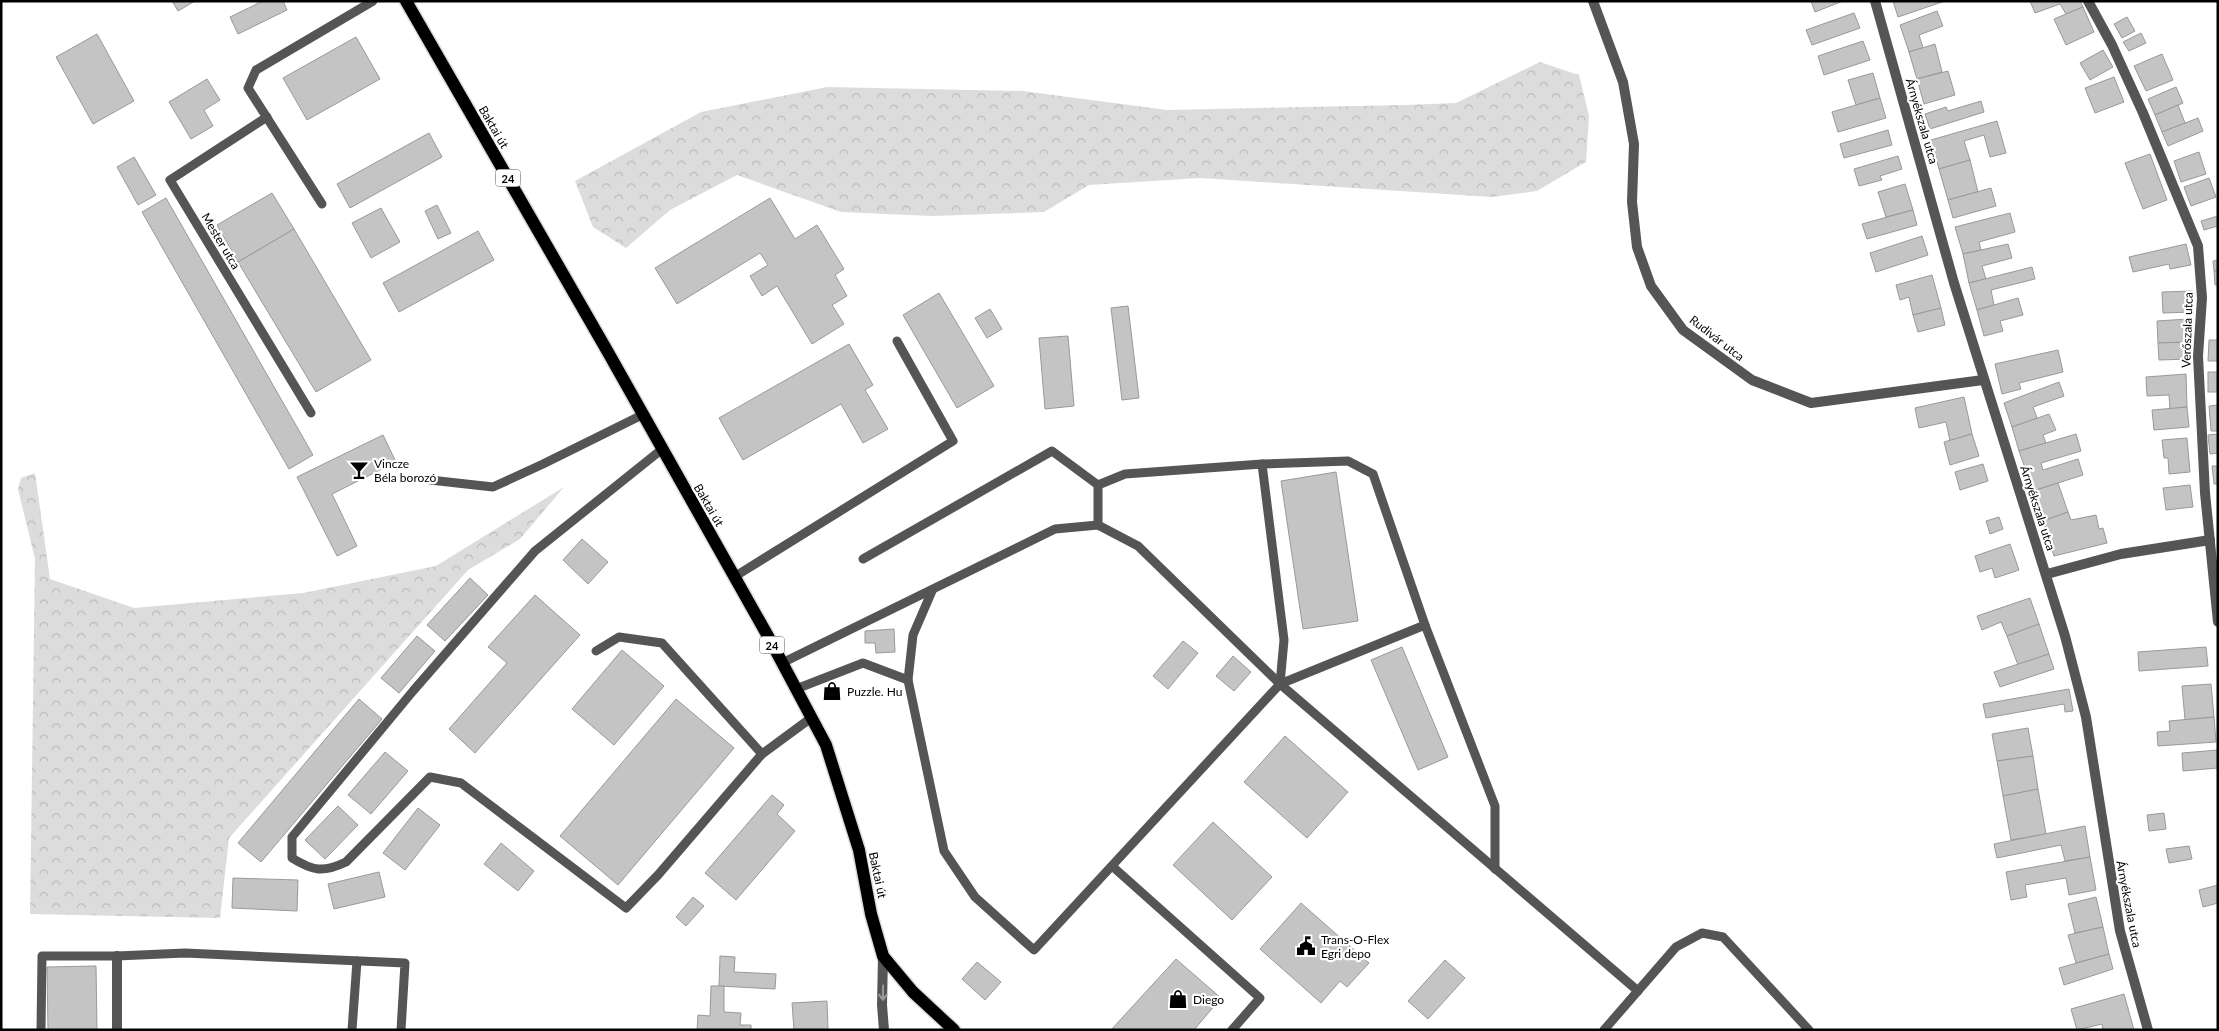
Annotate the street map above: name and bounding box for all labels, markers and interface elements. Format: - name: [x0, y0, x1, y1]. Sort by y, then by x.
- street label: Árnyékszala utca: [1903, 76, 1941, 166]
- street label: Baktai út: [476, 103, 513, 152]
- road number: 24: [496, 170, 520, 187]
- street label: Mester utca: [198, 210, 244, 272]
- street label: Verőszala utca: [2178, 292, 2196, 368]
- street label: Rudivár utca: [1687, 312, 1747, 364]
- place label: Vincze Béla borozó: [374, 456, 437, 485]
- bar icon: Vincze Béla borozó: [348, 459, 370, 481]
- street label: Árnyékszala utca: [2017, 464, 2059, 552]
- street label: Baktai út: [691, 481, 728, 530]
- road number: 24: [760, 636, 784, 654]
- shop icon: Puzzle. Hu: [821, 680, 843, 702]
- place label: Puzzle. Hu: [847, 684, 903, 699]
- street label: Baktai út: [866, 850, 890, 900]
- street label: Árnyékszala utca: [2113, 859, 2145, 949]
- place label: Trans-O-Flex Egri depo: [1321, 932, 1389, 961]
- public building icon: Trans-O-Flex Egri depo: [1295, 935, 1317, 957]
- one-way arrow: [878, 985, 887, 1001]
- shop icon: Diego: [1167, 988, 1189, 1010]
- place label: Diego: [1193, 992, 1224, 1007]

